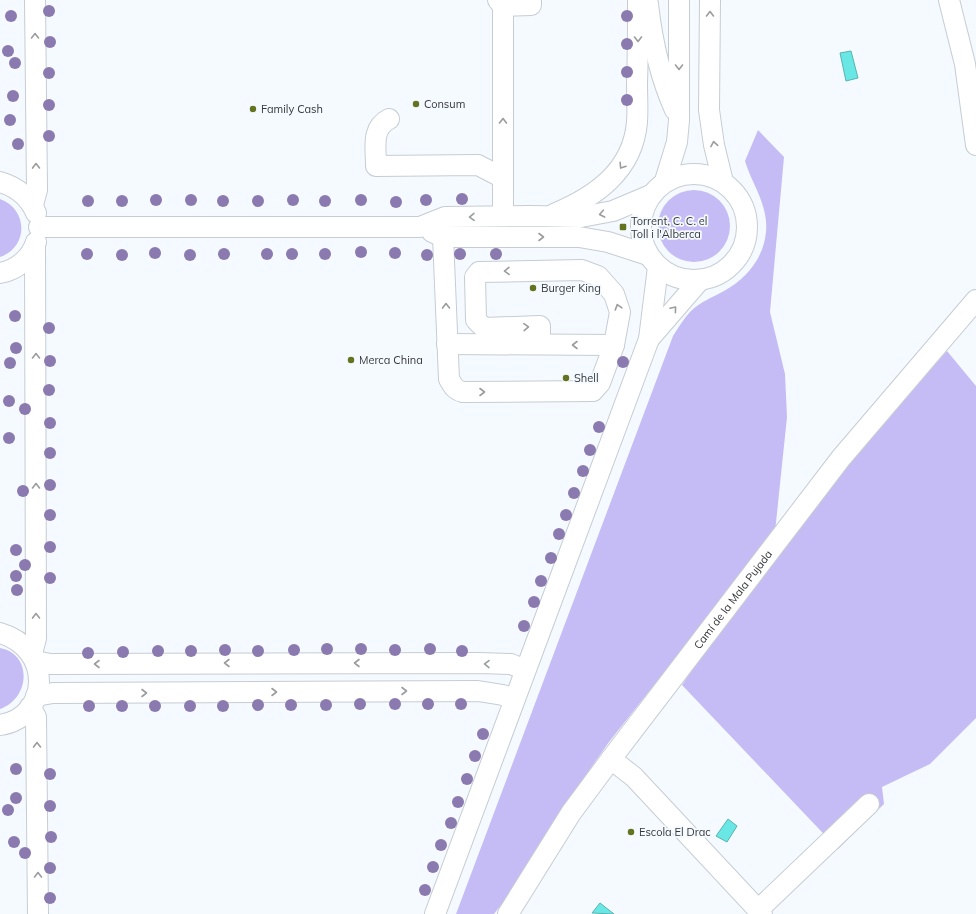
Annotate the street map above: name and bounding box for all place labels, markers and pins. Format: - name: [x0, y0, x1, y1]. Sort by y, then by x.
- place label: Consum: [424, 97, 465, 111]
- marker: Consum: [411, 99, 421, 109]
- place label: Family Cash: [261, 102, 323, 116]
- marker: Family Cash: [248, 104, 258, 114]
- place label: Torrent, C. C. el Toll i l'Alberca: [631, 214, 707, 241]
- marker: Torrent, C. C. el Toll i l'Alberca: [618, 222, 628, 232]
- place label: Burger King: [541, 281, 601, 295]
- marker: Burger King: [528, 283, 538, 293]
- place label: Merca China: [359, 353, 423, 367]
- marker: Merca China: [346, 355, 356, 365]
- place label: Shell: [574, 371, 599, 385]
- marker: Shell: [561, 373, 571, 383]
- place label: Escola El Drac: [639, 825, 711, 839]
- marker: Escola El Drac: [626, 827, 636, 837]

